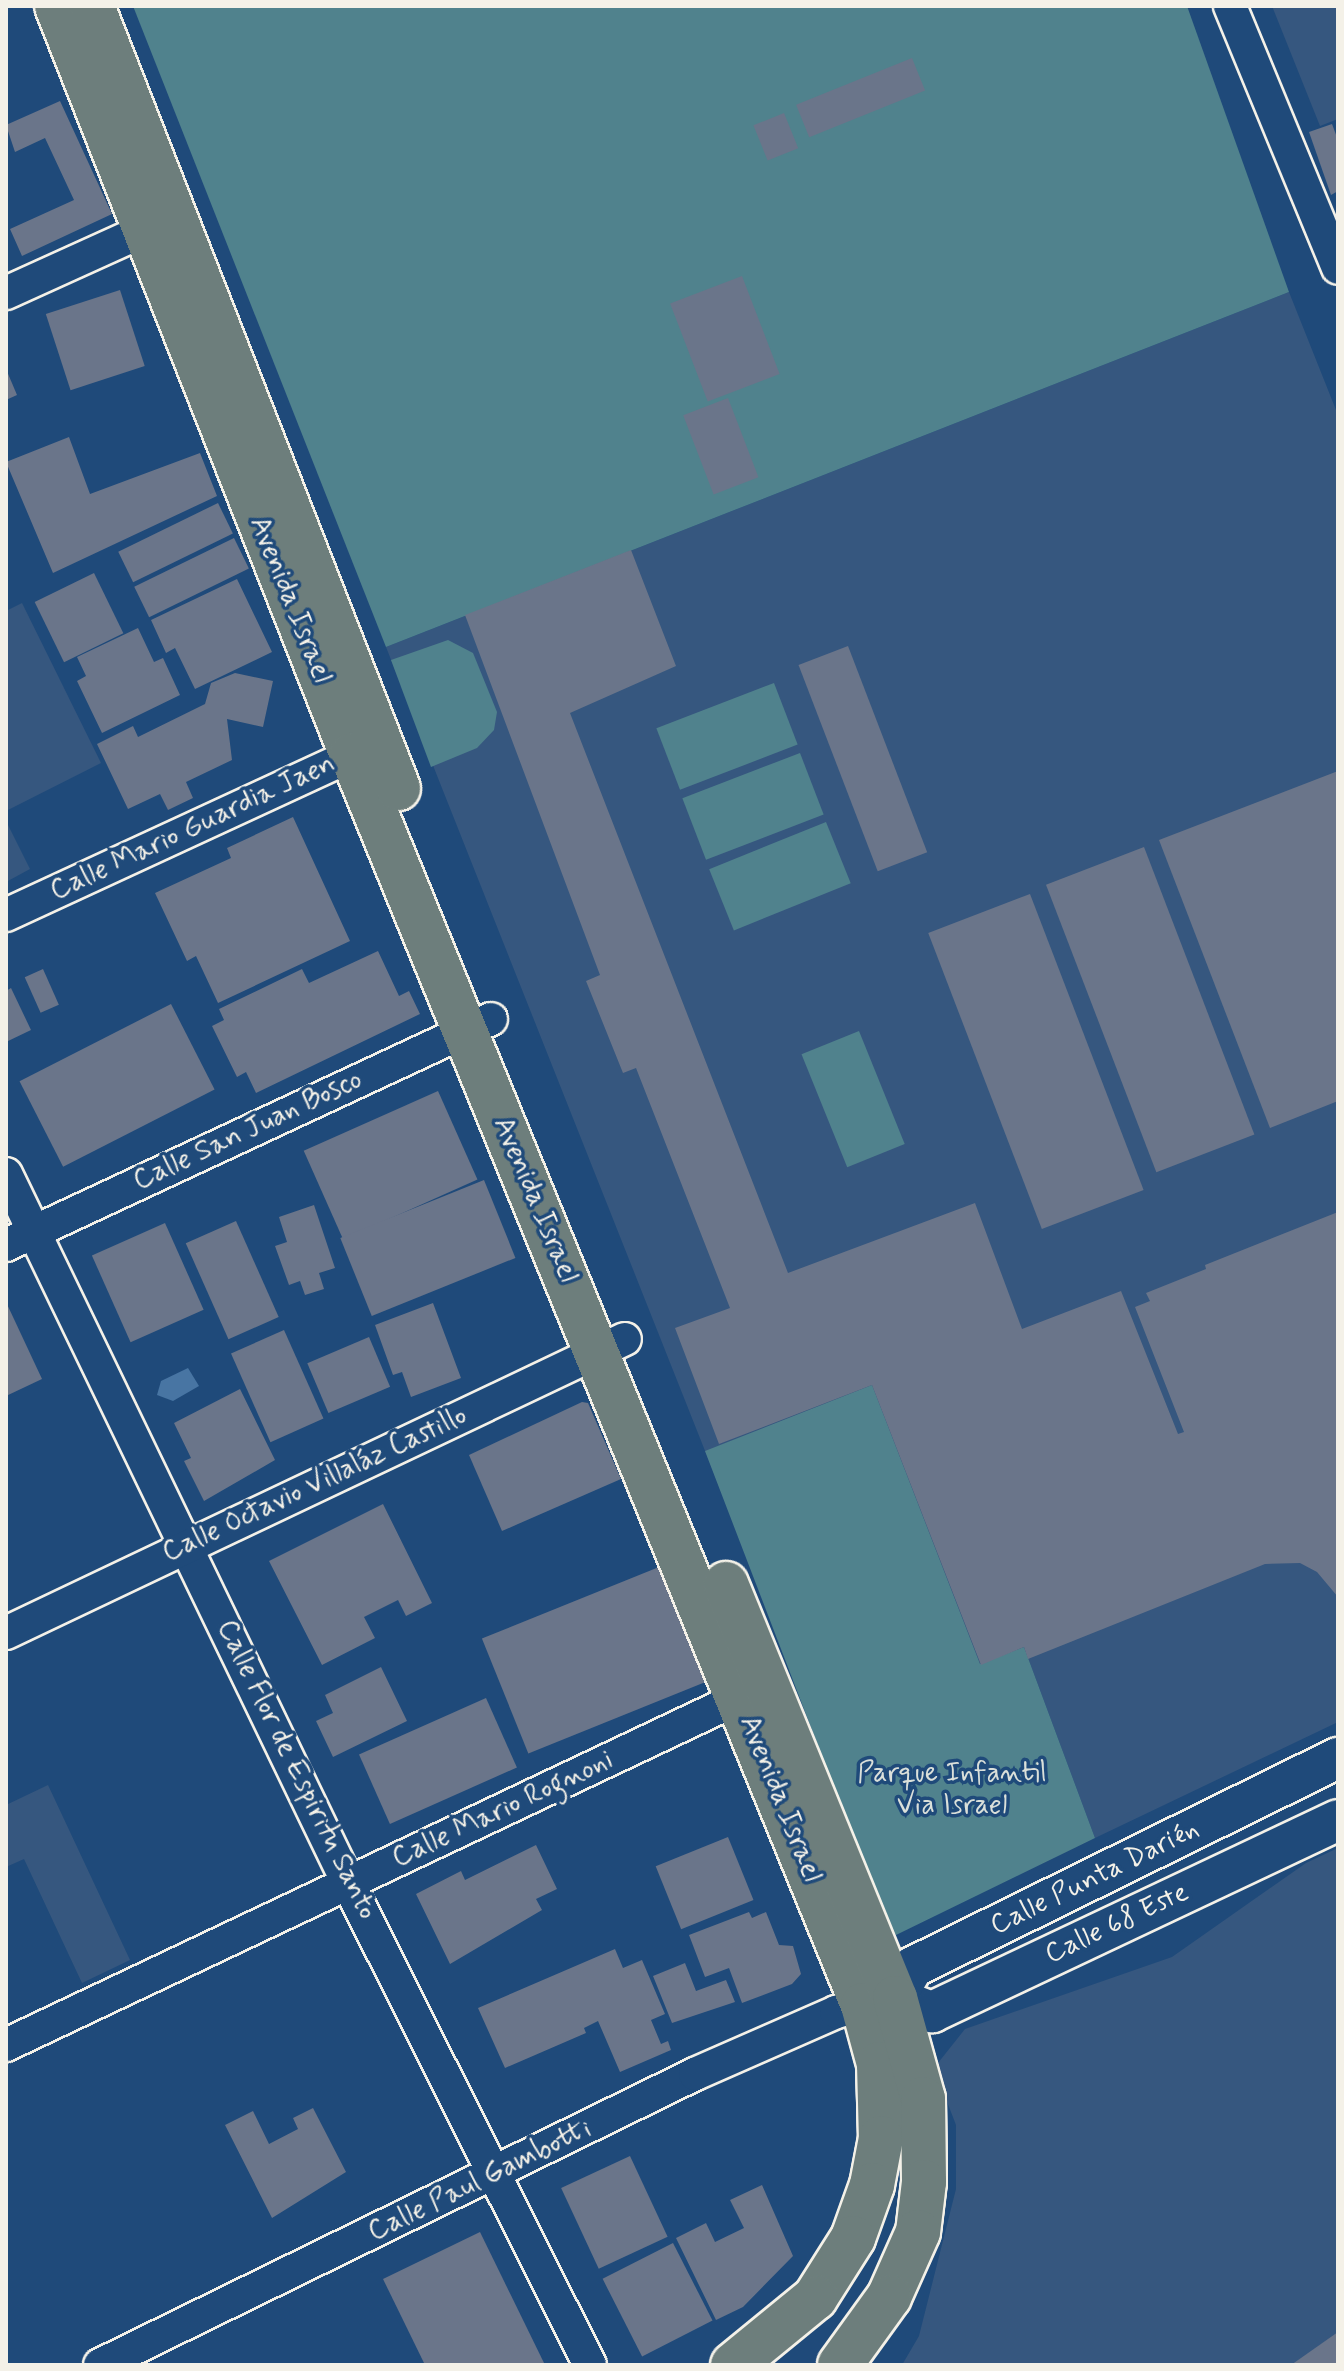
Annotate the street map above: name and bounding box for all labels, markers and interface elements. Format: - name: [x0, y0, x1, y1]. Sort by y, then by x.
- street label: Avenida Israel: [242, 514, 338, 686]
- street label: Calle Mario Guardia Jaen: [49, 749, 337, 907]
- street label: Calle San Juan Bosco: [127, 1063, 369, 1199]
- street label: Avenida Israel: [486, 1115, 584, 1285]
- street label: Calle Octavio Villaláz Castillo: [155, 1398, 475, 1572]
- street label: Calle Flor de Espiritu Santo: [209, 1616, 383, 1924]
- street label: Avenida Israel: [732, 1713, 828, 1885]
- street label: Calle Mario Rognoni: [388, 1745, 618, 1875]
- park label: Parque Infantil Via Israel: [857, 1757, 1047, 1823]
- street label: Calle Punta Darién: [986, 1813, 1204, 1943]
- street label: Calle 68 Este: [1040, 1876, 1194, 1972]
- street label: Calle Paul Gambotti: [365, 2113, 595, 2249]

